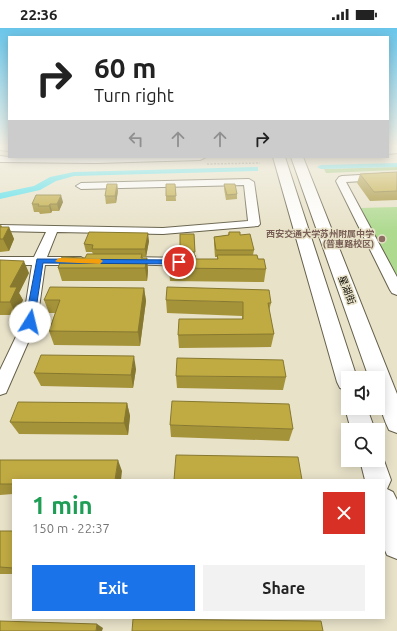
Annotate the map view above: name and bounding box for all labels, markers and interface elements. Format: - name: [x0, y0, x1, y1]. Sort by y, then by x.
- text: 22:36: [20, 6, 58, 23]
- icon: right: [28, 52, 80, 104]
- text: 60 m: [94, 52, 156, 83]
- text: Turn right: [94, 85, 174, 105]
- icon: left: [125, 128, 147, 150]
- icon: ahead: [167, 128, 189, 150]
- icon: ahead: [209, 128, 231, 150]
- icon: right: [251, 128, 273, 150]
- place label: 西安交通大学苏州附属中学 (普惠路校区): [266, 228, 374, 249]
- marker: 西安交通大学苏州附属中学 (普惠路校区): [377, 234, 387, 244]
- pin: [162, 245, 196, 279]
- icon: arrive: [168, 251, 190, 273]
- street label: 星湖街: [336, 274, 358, 306]
- position arrow: [9, 301, 51, 343]
- map controls: [341, 371, 385, 467]
- button: sound: [341, 371, 385, 415]
- button: search: [341, 423, 385, 467]
- text: 1 min: [32, 492, 93, 519]
- button: close: [323, 492, 365, 534]
- text: 150 m · 22:37: [32, 521, 110, 535]
- button: Exit: [32, 565, 195, 611]
- button: Share: [203, 565, 365, 611]

